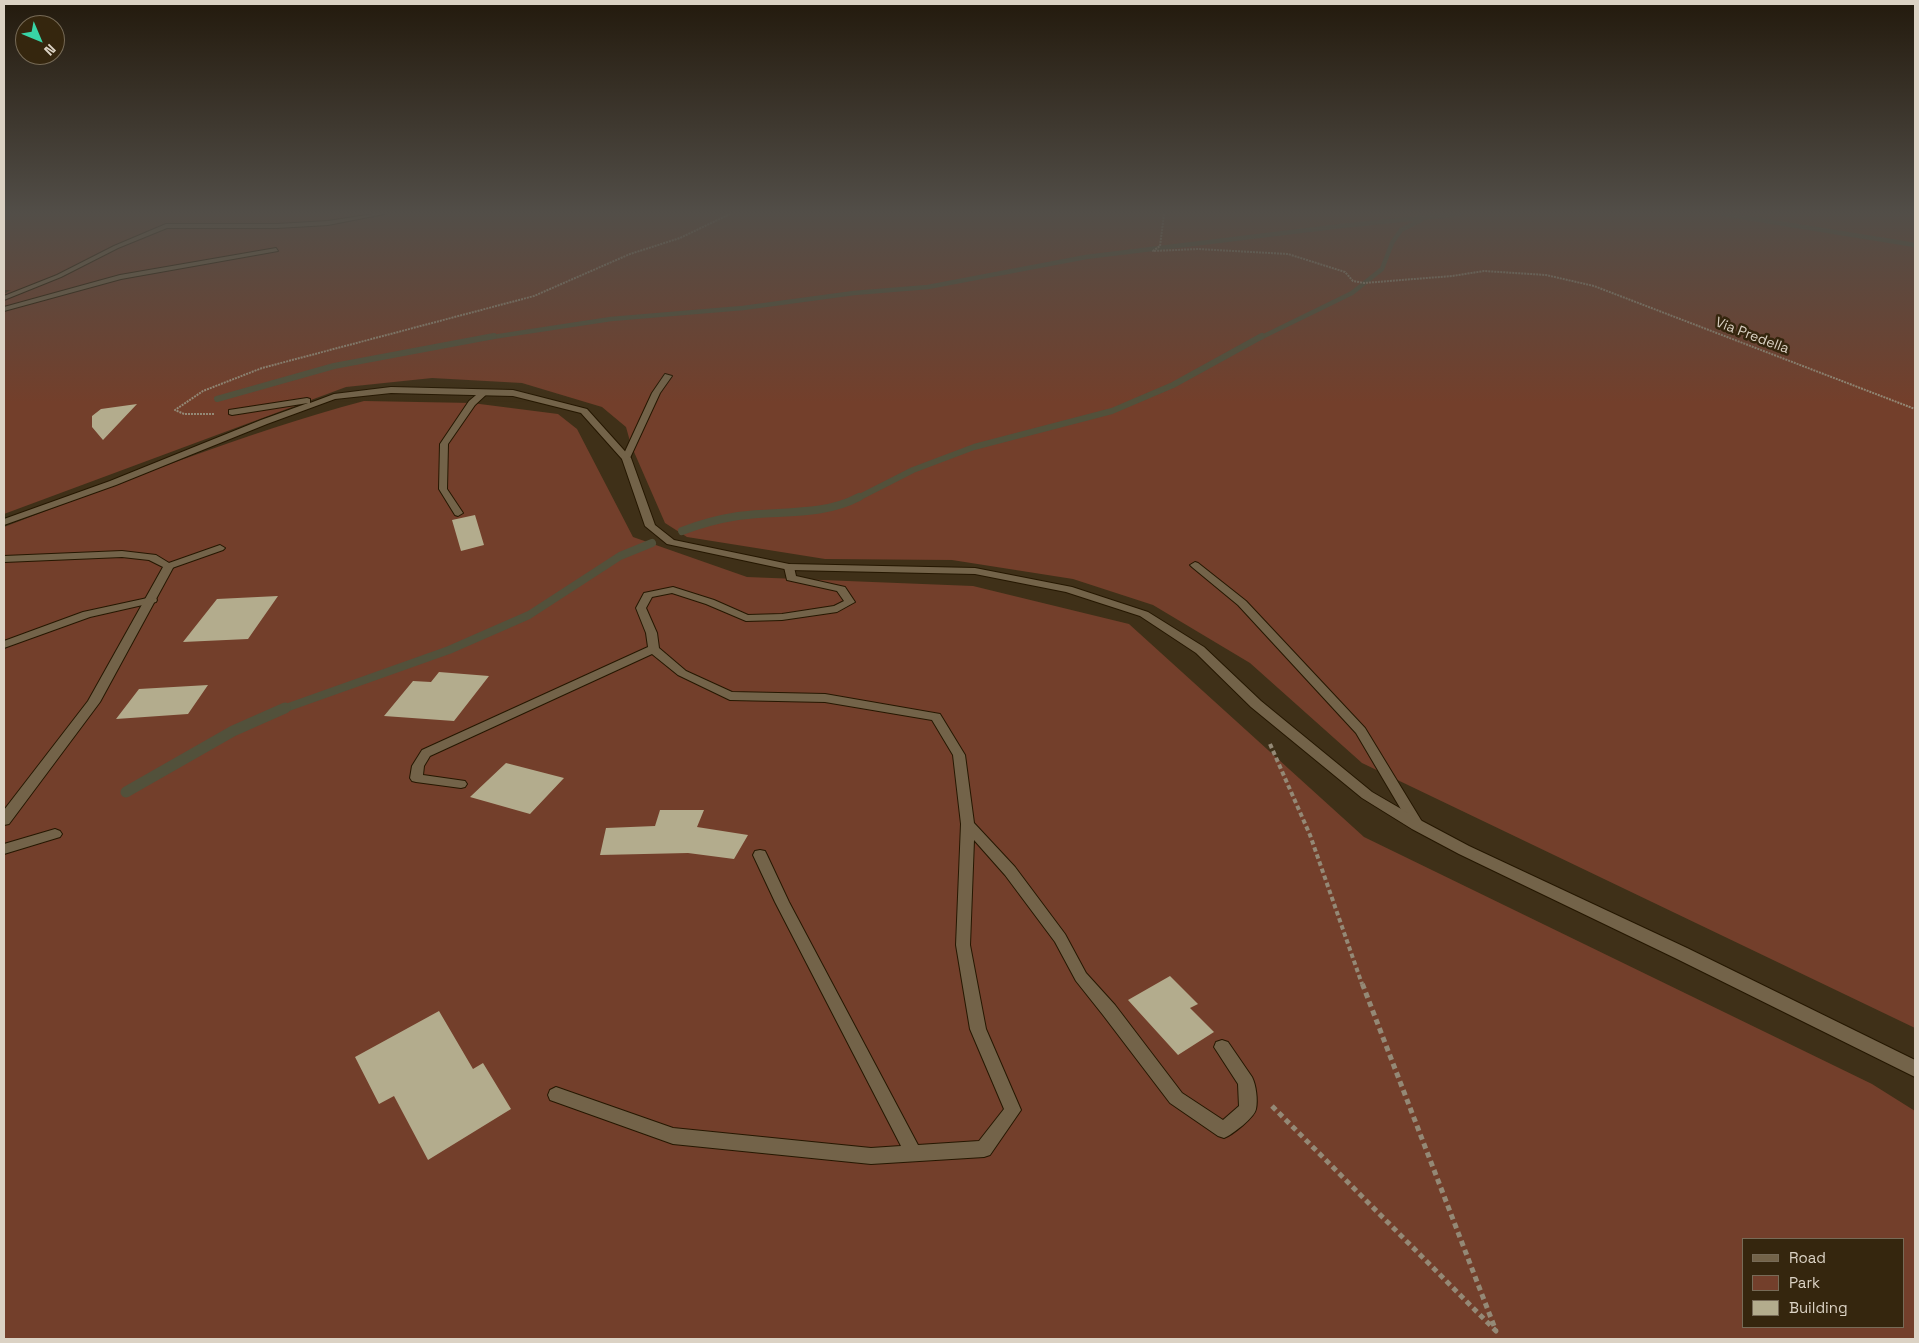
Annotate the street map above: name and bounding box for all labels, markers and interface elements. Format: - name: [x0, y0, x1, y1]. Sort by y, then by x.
- north arrow: [15, 15, 65, 65]
- text: N: [40, 40, 60, 60]
- street label: Via Predella: [1713, 314, 1791, 358]
- legend: [1742, 1238, 1904, 1328]
- text: Road: [1789, 1248, 1826, 1267]
- text: Park: [1789, 1273, 1820, 1292]
- text: Building: [1789, 1298, 1848, 1317]

